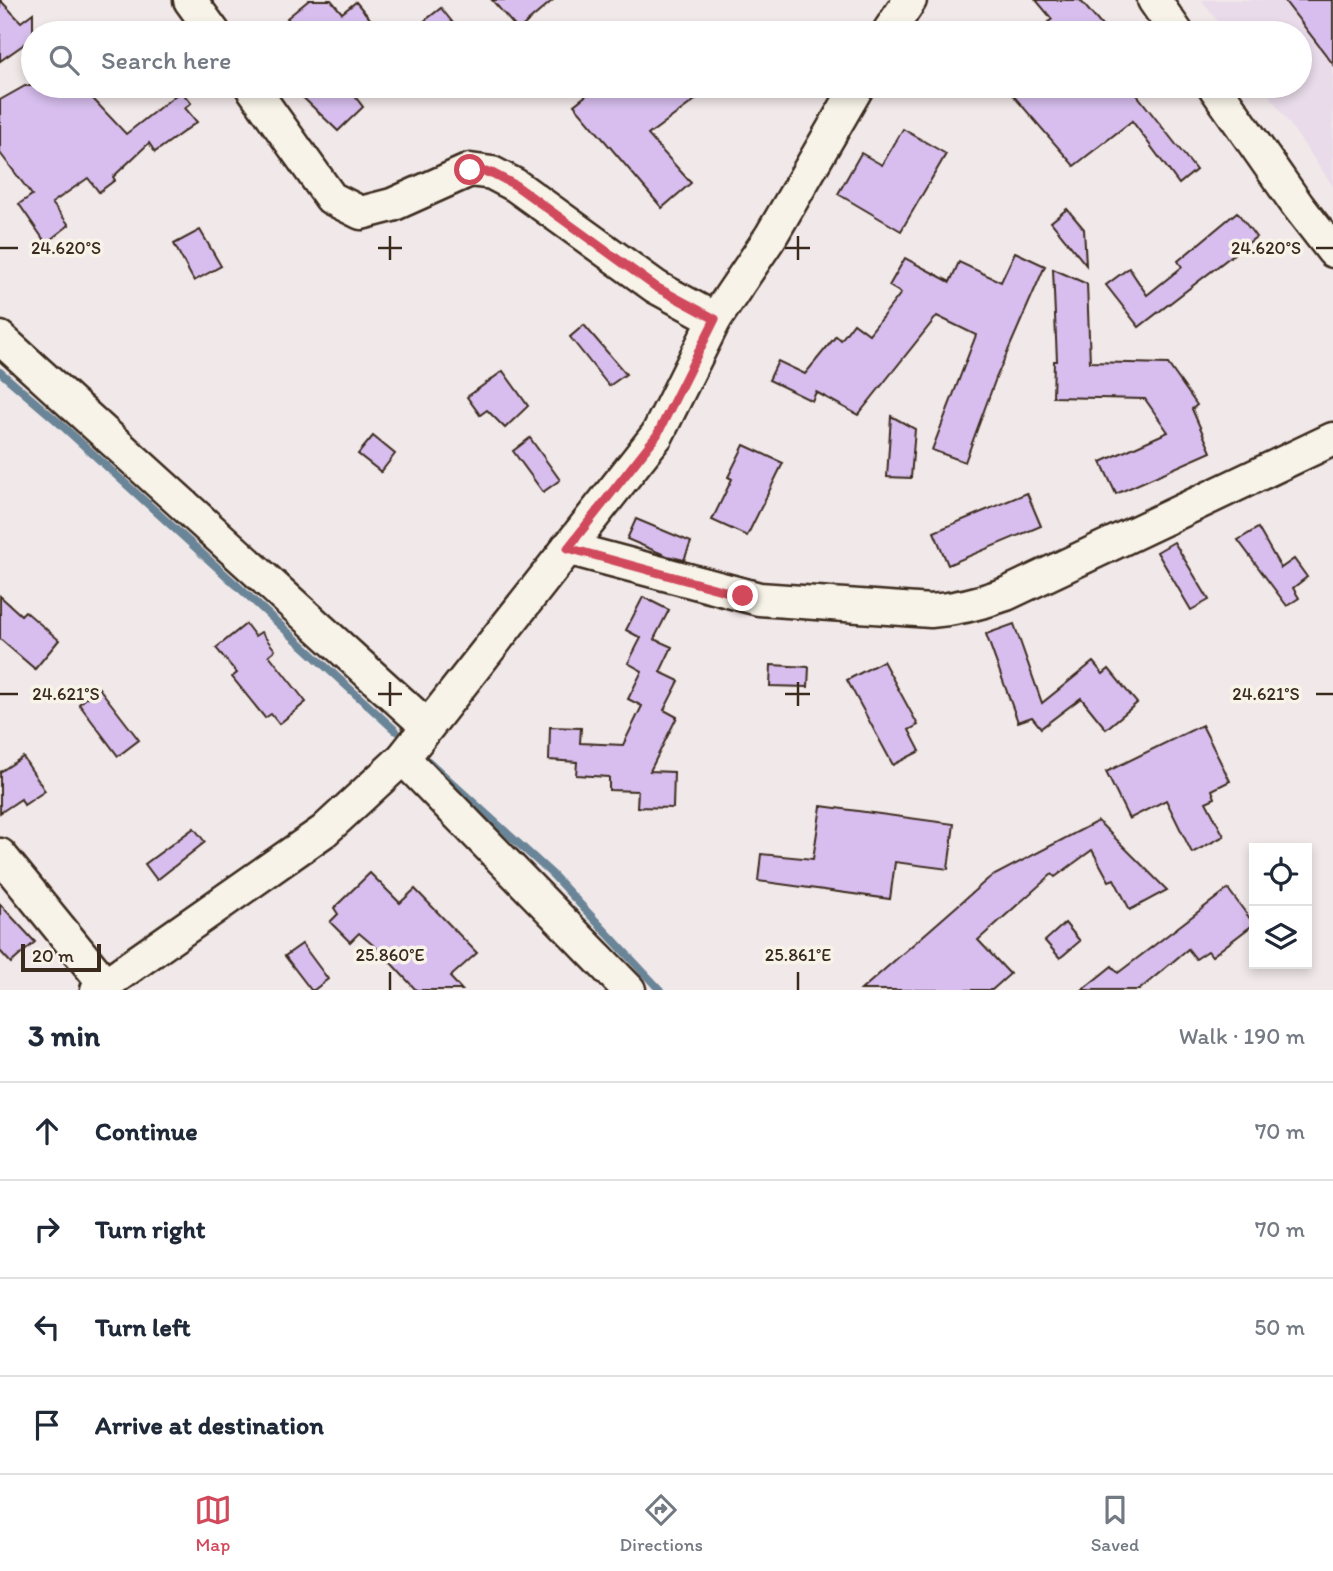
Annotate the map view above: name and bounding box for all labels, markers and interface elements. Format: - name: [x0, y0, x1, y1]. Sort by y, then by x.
- search box: [21, 21, 1312, 98]
- icon: search: [45, 41, 83, 79]
- text: Search here: [101, 44, 231, 76]
- route start: [454, 154, 485, 185]
- text: 24.620°S: [31, 237, 101, 259]
- text: 24.620°S: [1231, 237, 1301, 259]
- route end: [727, 580, 758, 611]
- text: 24.621°S: [32, 683, 100, 705]
- text: 24.621°S: [1232, 683, 1300, 705]
- map controls: [1249, 843, 1312, 969]
- button: locate: [1249, 843, 1312, 906]
- button: layers: [1249, 906, 1312, 969]
- scale bar: [21, 941, 102, 973]
- text: 20 m: [32, 944, 74, 967]
- text: 25.860°E: [355, 944, 425, 966]
- text: 25.861°E: [765, 944, 831, 966]
- text: 3 min: [28, 1017, 100, 1054]
- text: Walk · 190 m: [1179, 1022, 1305, 1050]
- icon: ahead: [28, 1112, 66, 1150]
- text: Continue: [95, 1115, 198, 1147]
- text: 70 m: [1255, 1117, 1305, 1145]
- icon: right: [28, 1210, 66, 1248]
- text: Turn right: [95, 1213, 206, 1245]
- text: 70 m: [1255, 1215, 1305, 1243]
- icon: left: [28, 1308, 66, 1346]
- text: Turn left: [95, 1311, 191, 1343]
- text: 50 m: [1254, 1313, 1305, 1341]
- icon: arrive: [28, 1406, 66, 1444]
- text: Arrive at destination: [95, 1409, 324, 1441]
- tab: Map: [194, 1491, 232, 1556]
- tab: Directions: [619, 1491, 703, 1556]
- tab: Saved: [1091, 1491, 1139, 1556]

